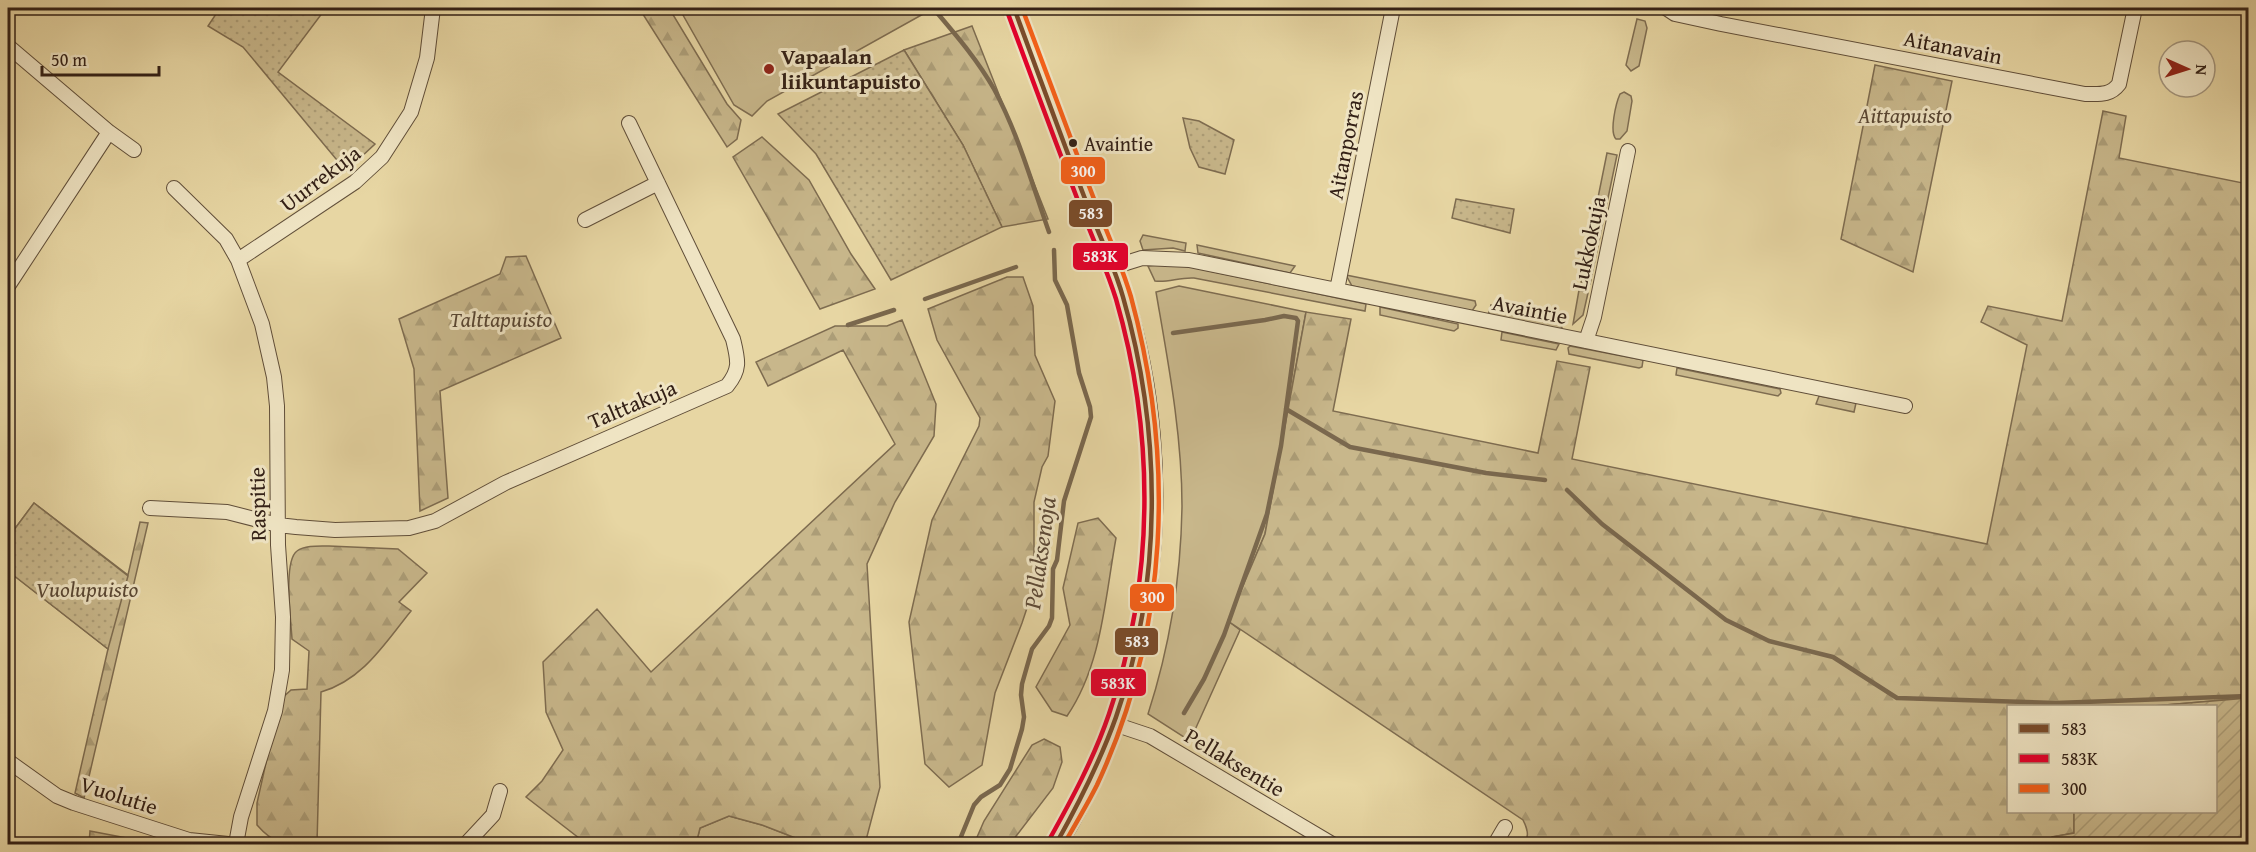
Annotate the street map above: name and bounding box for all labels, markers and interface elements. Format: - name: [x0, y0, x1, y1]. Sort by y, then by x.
- street label: Aitanavain: [1901, 22, 2006, 72]
- scale bar: [42, 39, 159, 77]
- north arrow: [2157, 39, 2217, 99]
- place label: Vapaalan liikuntapuisto: [781, 40, 921, 97]
- text: 50 m: [51, 46, 87, 73]
- marker: Vapaalan liikuntapuisto: [762, 62, 776, 76]
- text: N: [2190, 64, 2214, 76]
- street label: Aitanporras: [1319, 88, 1371, 202]
- park label: Aittapuisto: [1857, 99, 1952, 131]
- place label: Avaintie: [1084, 129, 1153, 158]
- street label: Uurrekuja: [273, 137, 368, 219]
- marker: Avaintie: [1067, 137, 1079, 149]
- line badge: 300: [1060, 156, 1106, 185]
- text: 300: [1071, 159, 1095, 183]
- street label: Lukkokuja: [1562, 193, 1614, 293]
- line badge: 583: [1068, 199, 1113, 228]
- text: 583: [1079, 201, 1103, 225]
- line badge: 583K: [1072, 242, 1129, 271]
- text: 583K: [1083, 244, 1118, 268]
- street label: Avaintie: [1490, 286, 1570, 332]
- park label: Talttapuisto: [450, 303, 552, 335]
- street label: Talttakuja: [583, 371, 682, 437]
- street label: Raspitie: [240, 467, 274, 541]
- water label: Pellaksenoja: [1014, 495, 1065, 612]
- park label: Vuolupuisto: [36, 573, 138, 605]
- line badge: 300: [1129, 583, 1175, 612]
- text: 300: [1140, 585, 1164, 609]
- line badge: 583: [1114, 627, 1159, 656]
- text: 583: [1125, 629, 1149, 653]
- line badge: 583K: [1090, 668, 1147, 697]
- text: 583K: [1101, 671, 1136, 695]
- legend: [2007, 705, 2217, 813]
- text: 583: [2061, 715, 2087, 742]
- street label: Pellaksentie: [1179, 720, 1291, 804]
- text: 583K: [2061, 745, 2098, 772]
- street label: Vuolutie: [76, 767, 162, 823]
- text: 300: [2061, 775, 2087, 802]

